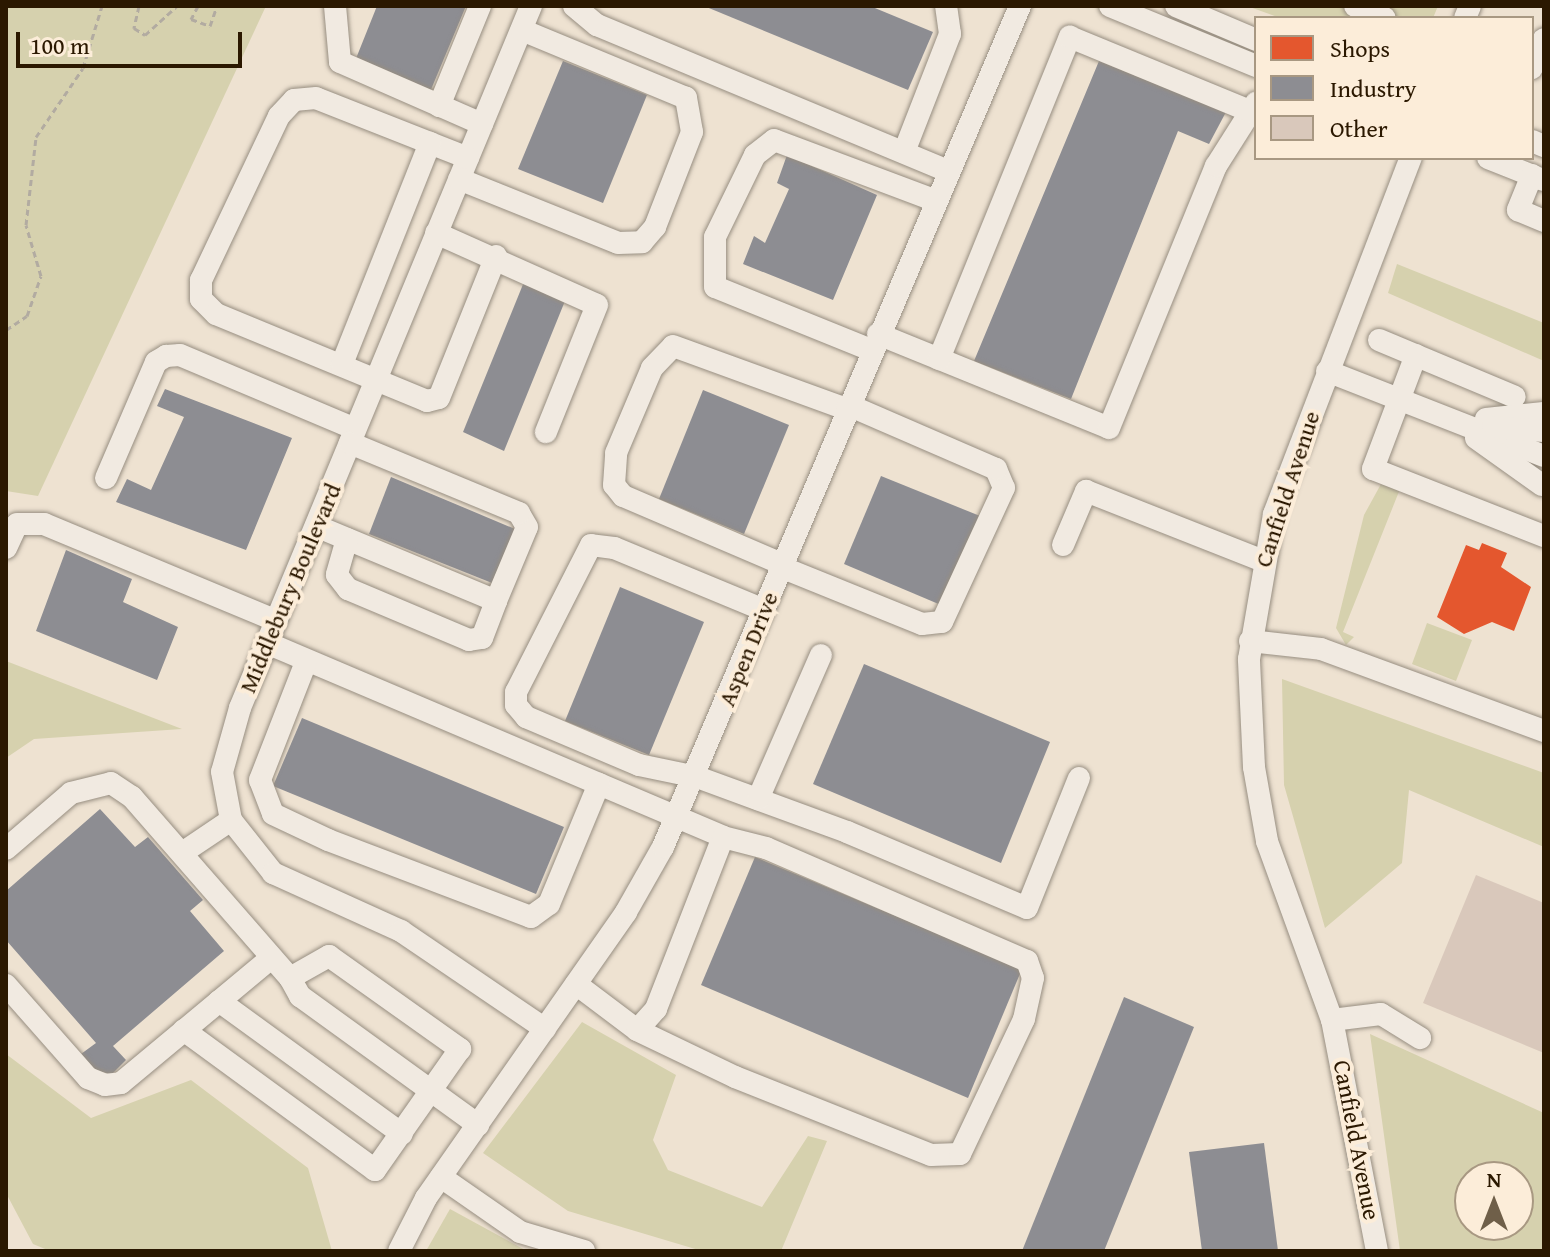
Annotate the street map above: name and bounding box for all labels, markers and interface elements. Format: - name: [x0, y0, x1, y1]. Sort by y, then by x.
- scale bar: [20, 16, 246, 66]
- legend: [1254, 16, 1534, 160]
- text: 100 m: [30, 28, 90, 63]
- text: Shops: [1330, 31, 1390, 66]
- text: Industry: [1330, 71, 1417, 106]
- text: Other: [1330, 111, 1388, 146]
- street label: Canfield Avenue: [1248, 407, 1326, 571]
- street label: Middlebury Boulevard: [233, 479, 347, 697]
- street label: Aspen Drive: [712, 588, 784, 710]
- street label: Canfield Avenue: [1327, 1058, 1387, 1222]
- north arrow: [1454, 1161, 1534, 1241]
- text: N: [1487, 1163, 1501, 1195]

